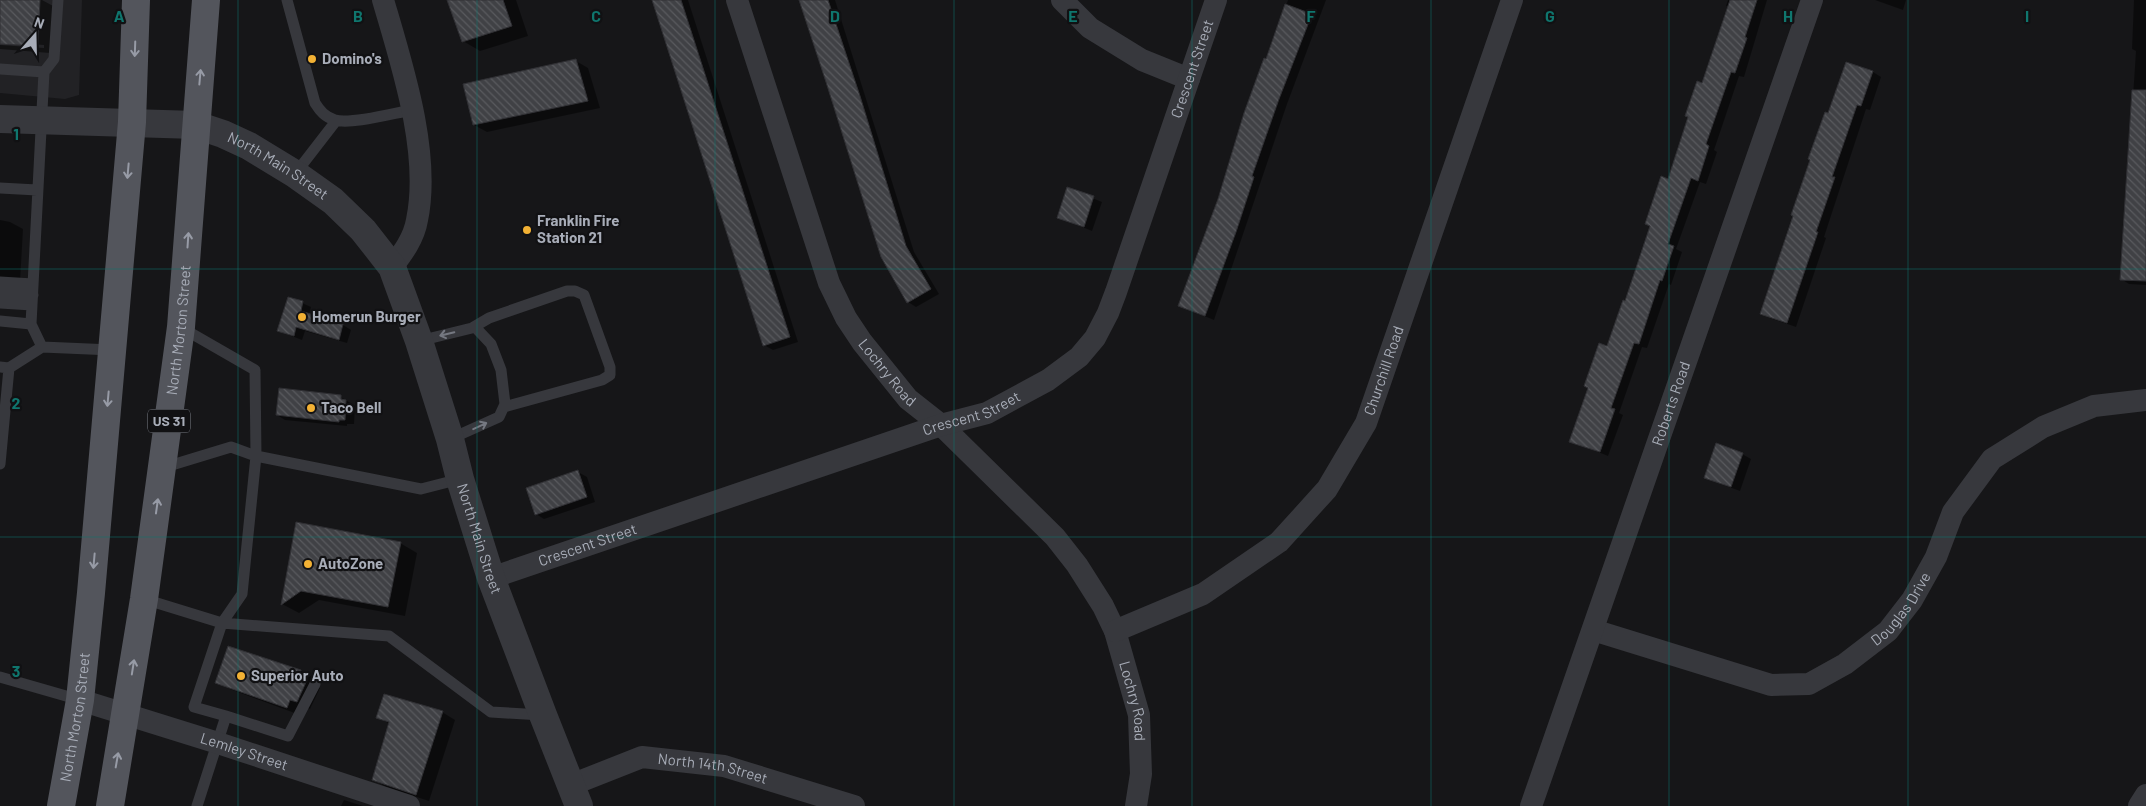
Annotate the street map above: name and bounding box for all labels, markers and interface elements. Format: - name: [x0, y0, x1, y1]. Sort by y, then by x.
- text: A: [114, 6, 125, 25]
- text: B: [353, 6, 363, 25]
- text: C: [591, 6, 601, 25]
- text: D: [830, 6, 840, 25]
- text: E: [1068, 6, 1078, 25]
- text: F: [1307, 6, 1316, 25]
- text: G: [1545, 6, 1555, 25]
- text: H: [1783, 6, 1793, 25]
- text: I: [2025, 6, 2029, 25]
- north arrow: [10, 10, 60, 60]
- text: N: [32, 13, 47, 32]
- street label: Crescent Street: [1166, 17, 1217, 120]
- one-way arrow: [130, 40, 139, 56]
- place label: Domino's: [322, 49, 382, 67]
- marker: Domino's: [306, 53, 318, 65]
- one-way arrow: [195, 69, 204, 85]
- text: 1: [13, 124, 19, 143]
- street label: North Main Street: [225, 127, 332, 203]
- one-way arrow: [123, 162, 132, 178]
- place label: Franklin Fire Station 21: [537, 211, 619, 246]
- marker: Franklin Fire Station 21: [521, 224, 533, 236]
- one-way arrow: [183, 232, 192, 248]
- street label: North Morton Street: [162, 264, 194, 396]
- place label: Homerun Burger: [312, 307, 421, 325]
- marker: Homerun Burger: [296, 311, 308, 323]
- street label: Churchill Road: [1359, 323, 1407, 418]
- one-way arrow: [440, 330, 456, 339]
- street label: Lochry Road: [855, 335, 920, 410]
- street label: Roberts Road: [1647, 359, 1693, 448]
- street label: Crescent Street: [920, 387, 1023, 439]
- one-way arrow: [103, 391, 113, 407]
- text: 2: [12, 393, 21, 412]
- place label: Taco Bell: [321, 398, 381, 416]
- marker: Taco Bell: [305, 402, 317, 414]
- road number: US 31: [148, 410, 190, 432]
- one-way arrow: [472, 420, 487, 430]
- street label: North Main Street: [454, 481, 506, 596]
- one-way arrow: [152, 498, 162, 514]
- street label: Crescent Street: [536, 519, 639, 569]
- one-way arrow: [89, 552, 98, 568]
- place label: AutoZone: [318, 554, 383, 572]
- marker: AutoZone: [302, 558, 314, 570]
- street label: Douglas Drive: [1867, 569, 1934, 649]
- street label: North Morton Street: [56, 652, 93, 783]
- one-way arrow: [128, 659, 138, 675]
- street label: Lochry Road: [1116, 659, 1150, 741]
- text: 3: [12, 661, 20, 680]
- place label: Superior Auto: [251, 666, 344, 684]
- marker: Superior Auto: [235, 670, 247, 682]
- street label: Lemley Street: [198, 728, 290, 773]
- street label: North 14th Street: [657, 749, 770, 787]
- one-way arrow: [113, 753, 123, 769]

